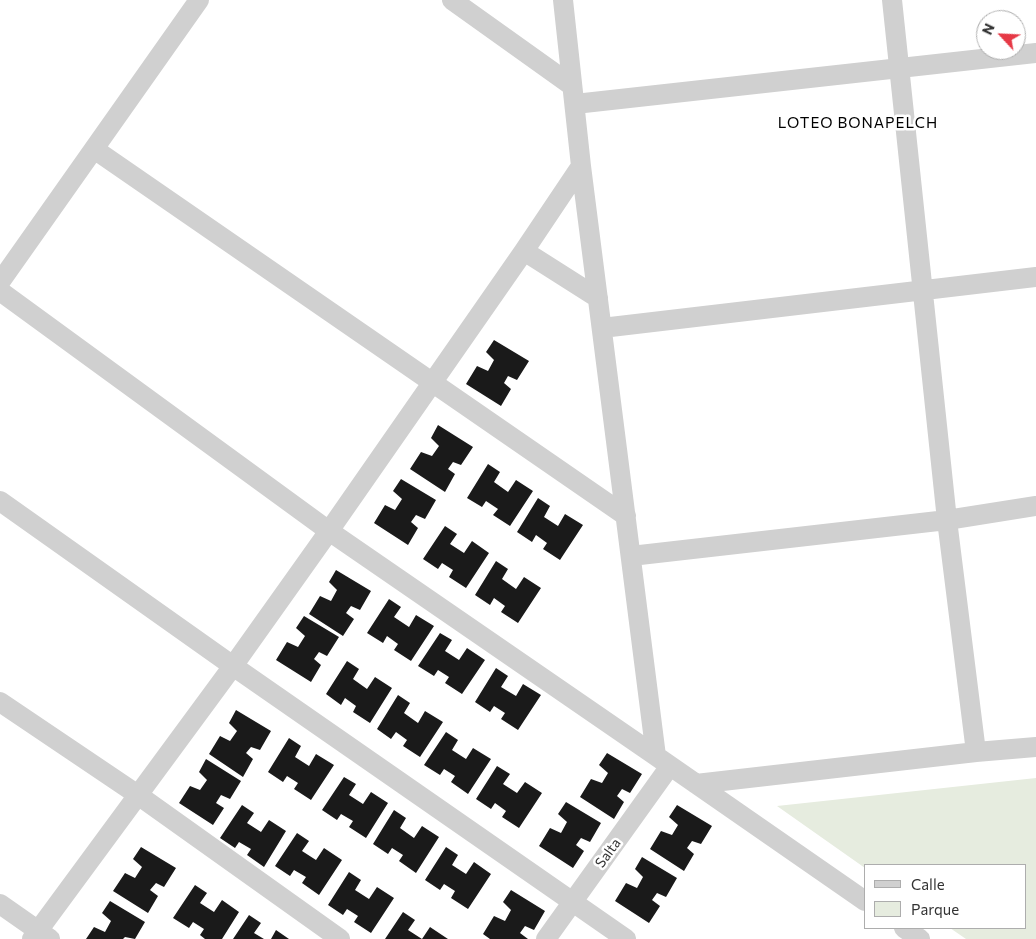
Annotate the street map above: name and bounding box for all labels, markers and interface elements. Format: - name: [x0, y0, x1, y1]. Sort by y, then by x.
- north arrow: [976, 10, 1026, 60]
- text: N: [978, 21, 998, 37]
- district label: LOTEO BONAPELCH: [776, 114, 940, 132]
- street label: Salta: [592, 835, 624, 871]
- legend: [864, 864, 1026, 929]
- text: Calle: [911, 875, 945, 893]
- text: Parque: [911, 900, 959, 918]

